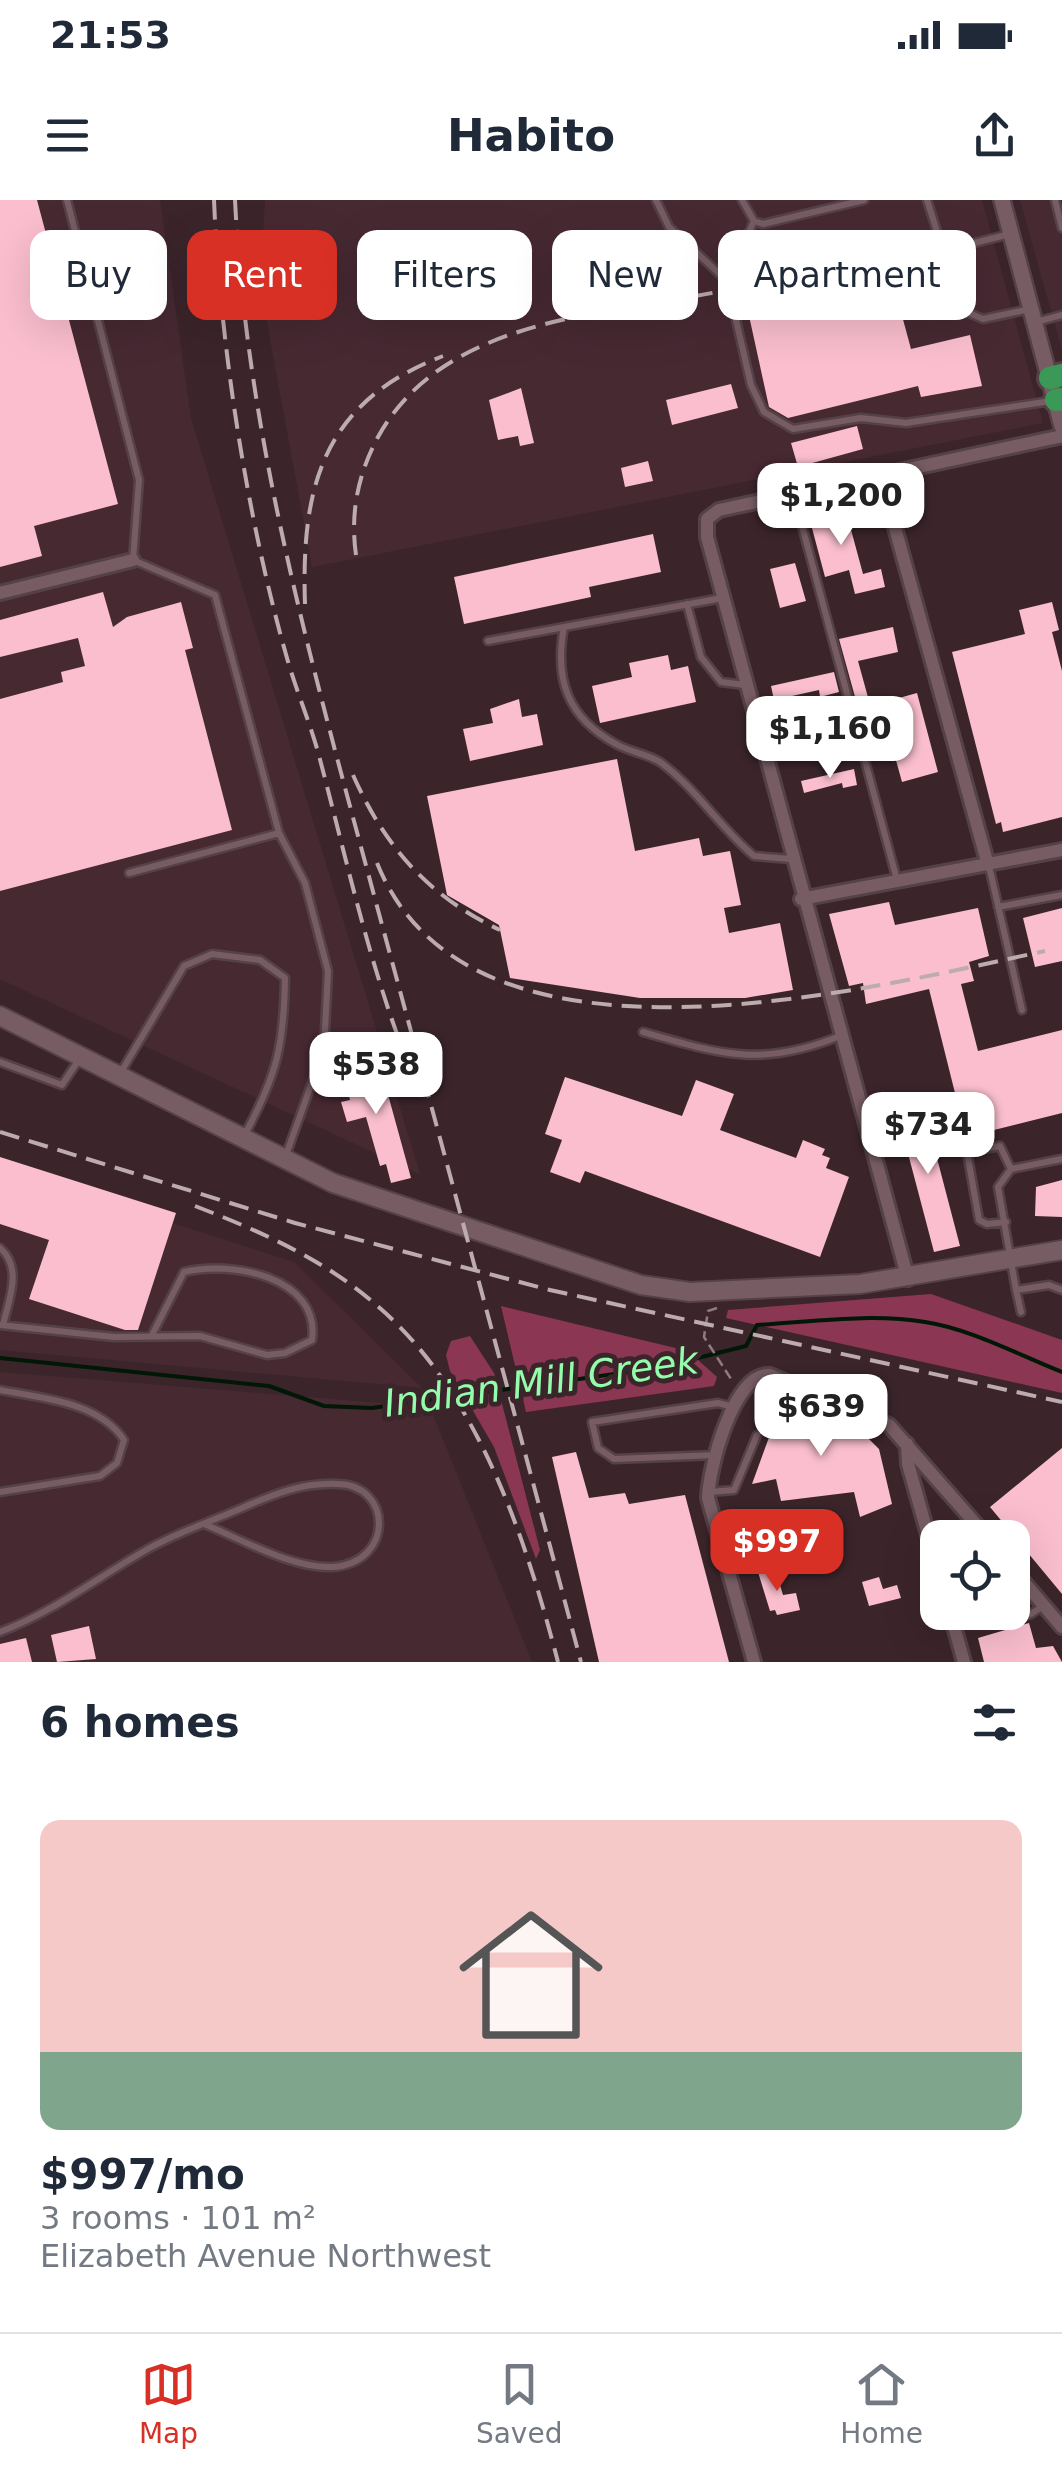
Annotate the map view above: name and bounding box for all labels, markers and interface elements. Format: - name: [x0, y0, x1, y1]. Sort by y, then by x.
- text: 21:53: [50, 13, 171, 57]
- icon: menu: [40, 108, 95, 163]
- icon: share: [967, 108, 1022, 163]
- text: Habito: [447, 109, 615, 162]
- chip: Buy: [30, 230, 167, 320]
- chip: Rent: [187, 230, 337, 320]
- chip: Filters: [357, 230, 532, 320]
- chip: New: [552, 230, 698, 320]
- chip: Apartment: [718, 230, 976, 320]
- pin: $1,200: [760, 463, 922, 548]
- text: $1,200: [779, 476, 903, 514]
- pin: $1,160: [749, 696, 911, 781]
- text: $1,160: [768, 709, 892, 747]
- pin: $538: [317, 1032, 435, 1117]
- text: $538: [331, 1045, 421, 1083]
- pin: $734: [869, 1092, 987, 1177]
- text: $734: [883, 1105, 973, 1143]
- water label: Indian Mill Creek: [381, 1338, 703, 1426]
- pin: $639: [762, 1374, 880, 1459]
- text: $639: [776, 1387, 866, 1425]
- pin: $997: [718, 1509, 836, 1594]
- map controls: [920, 1520, 1030, 1630]
- button: locate: [920, 1520, 1030, 1630]
- text: $997: [732, 1522, 822, 1560]
- icon: filters: [967, 1695, 1022, 1750]
- text: 6 homes: [40, 1698, 240, 1747]
- icon: home: [441, 1885, 621, 2065]
- text: $997/mo: [40, 2150, 245, 2199]
- text: 3 rooms · 101 m²: [40, 2199, 316, 2237]
- text: Elizabeth Avenue Northwest: [40, 2237, 491, 2275]
- tab: Map: [139, 2357, 198, 2450]
- tab: Saved: [476, 2357, 562, 2450]
- tab: Home: [840, 2357, 923, 2450]

